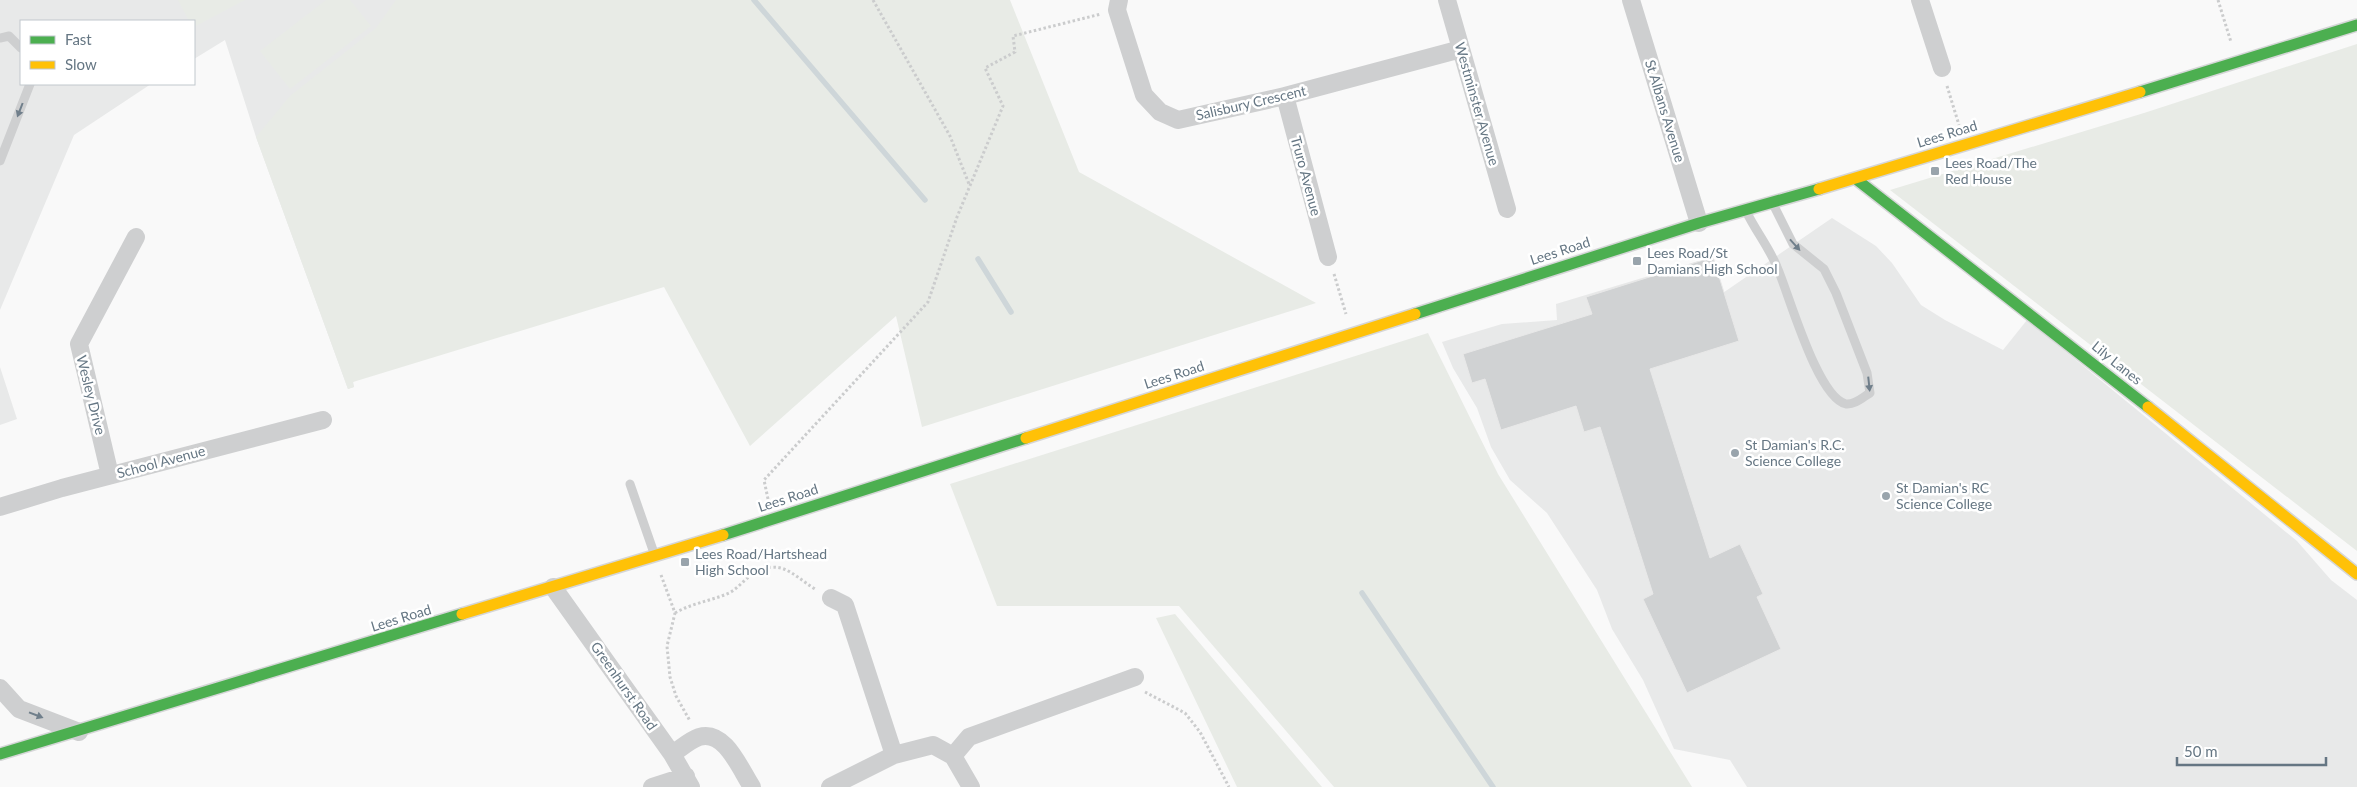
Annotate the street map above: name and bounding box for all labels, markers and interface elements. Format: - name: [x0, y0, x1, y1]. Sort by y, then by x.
- legend: [20, 20, 195, 85]
- text: Fast: [65, 30, 92, 48]
- street label: Westminster Avenue: [1452, 40, 1503, 168]
- text: Slow: [65, 55, 97, 73]
- street label: St Albans Avenue: [1642, 58, 1689, 164]
- street label: Salisbury Crescent: [1194, 82, 1308, 123]
- one-way arrow: [16, 103, 24, 118]
- street label: Lees Road: [1915, 116, 1979, 151]
- street label: Truro Avenue: [1288, 134, 1325, 218]
- place label: Lees Road/The Red House: [1945, 154, 2037, 187]
- marker: Lees Road/The Red House: [1929, 165, 1941, 177]
- street label: Lees Road: [1528, 233, 1592, 268]
- one-way arrow: [1789, 238, 1801, 250]
- place label: Lees Road/St Damians High School: [1647, 244, 1778, 277]
- marker: Lees Road/St Damians High School: [1631, 255, 1643, 267]
- street label: Lily Lanes: [2089, 337, 2146, 388]
- street label: Wesley Drive: [73, 353, 110, 436]
- street label: Lees Road: [1142, 357, 1206, 392]
- one-way arrow: [1865, 376, 1873, 392]
- place label: St Damian's R.C. Science College: [1745, 436, 1845, 469]
- street label: School Avenue: [115, 442, 207, 481]
- marker: St Damian's R.C. Science College: [1729, 447, 1741, 459]
- place label: St Damian's RC Science College: [1896, 479, 1992, 512]
- street label: Lees Road: [756, 480, 820, 515]
- marker: St Damian's RC Science College: [1880, 490, 1892, 502]
- place label: Lees Road/Hartshead High School: [695, 545, 827, 578]
- marker: Lees Road/Hartshead High School: [679, 556, 691, 568]
- street label: Lees Road: [369, 600, 433, 635]
- street label: Greenhurst Road: [588, 638, 661, 733]
- one-way arrow: [29, 711, 44, 719]
- scale bar: [2177, 734, 2326, 766]
- text: 50 m: [2184, 742, 2218, 760]

